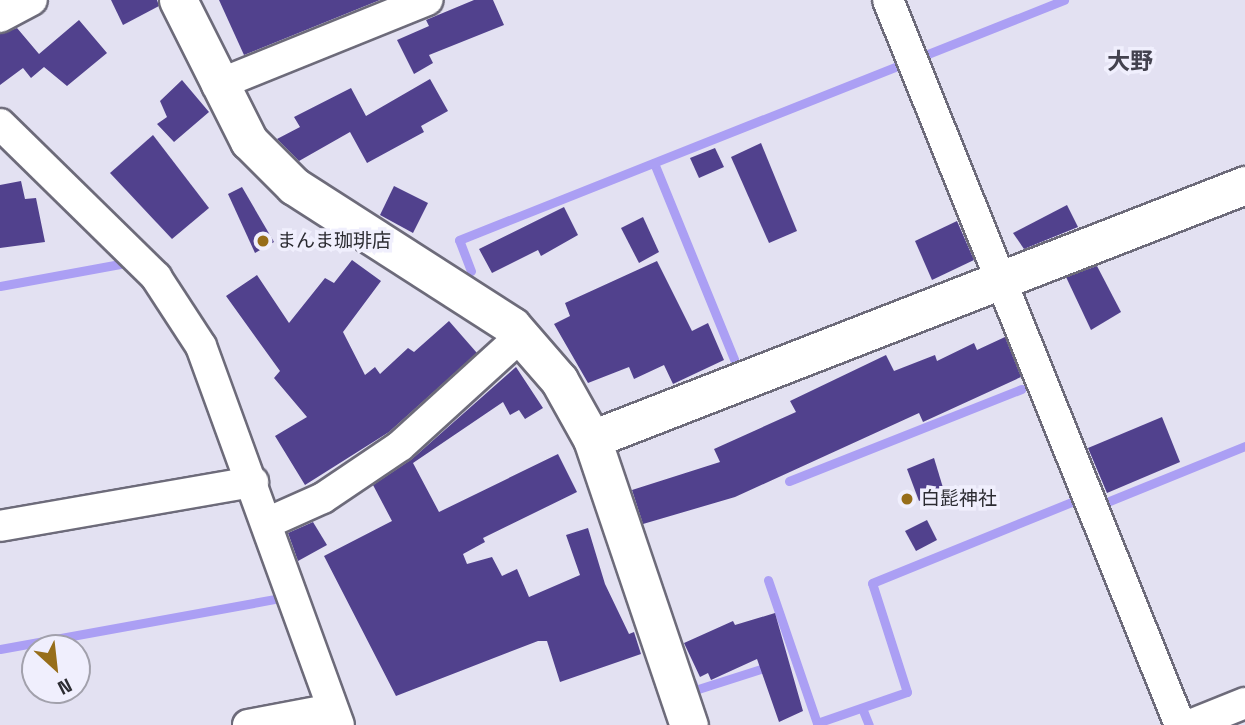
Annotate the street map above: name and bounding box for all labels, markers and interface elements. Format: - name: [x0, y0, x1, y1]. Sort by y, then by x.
- district label: 大野: [1107, 47, 1153, 75]
- place label: まんま珈琲店: [277, 230, 391, 252]
- marker: まんま珈琲店: [255, 233, 271, 249]
- place label: 白髭神社: [921, 488, 997, 510]
- marker: 白髭神社: [899, 491, 915, 507]
- north arrow: [21, 634, 91, 704]
- text: N: [54, 672, 76, 700]

